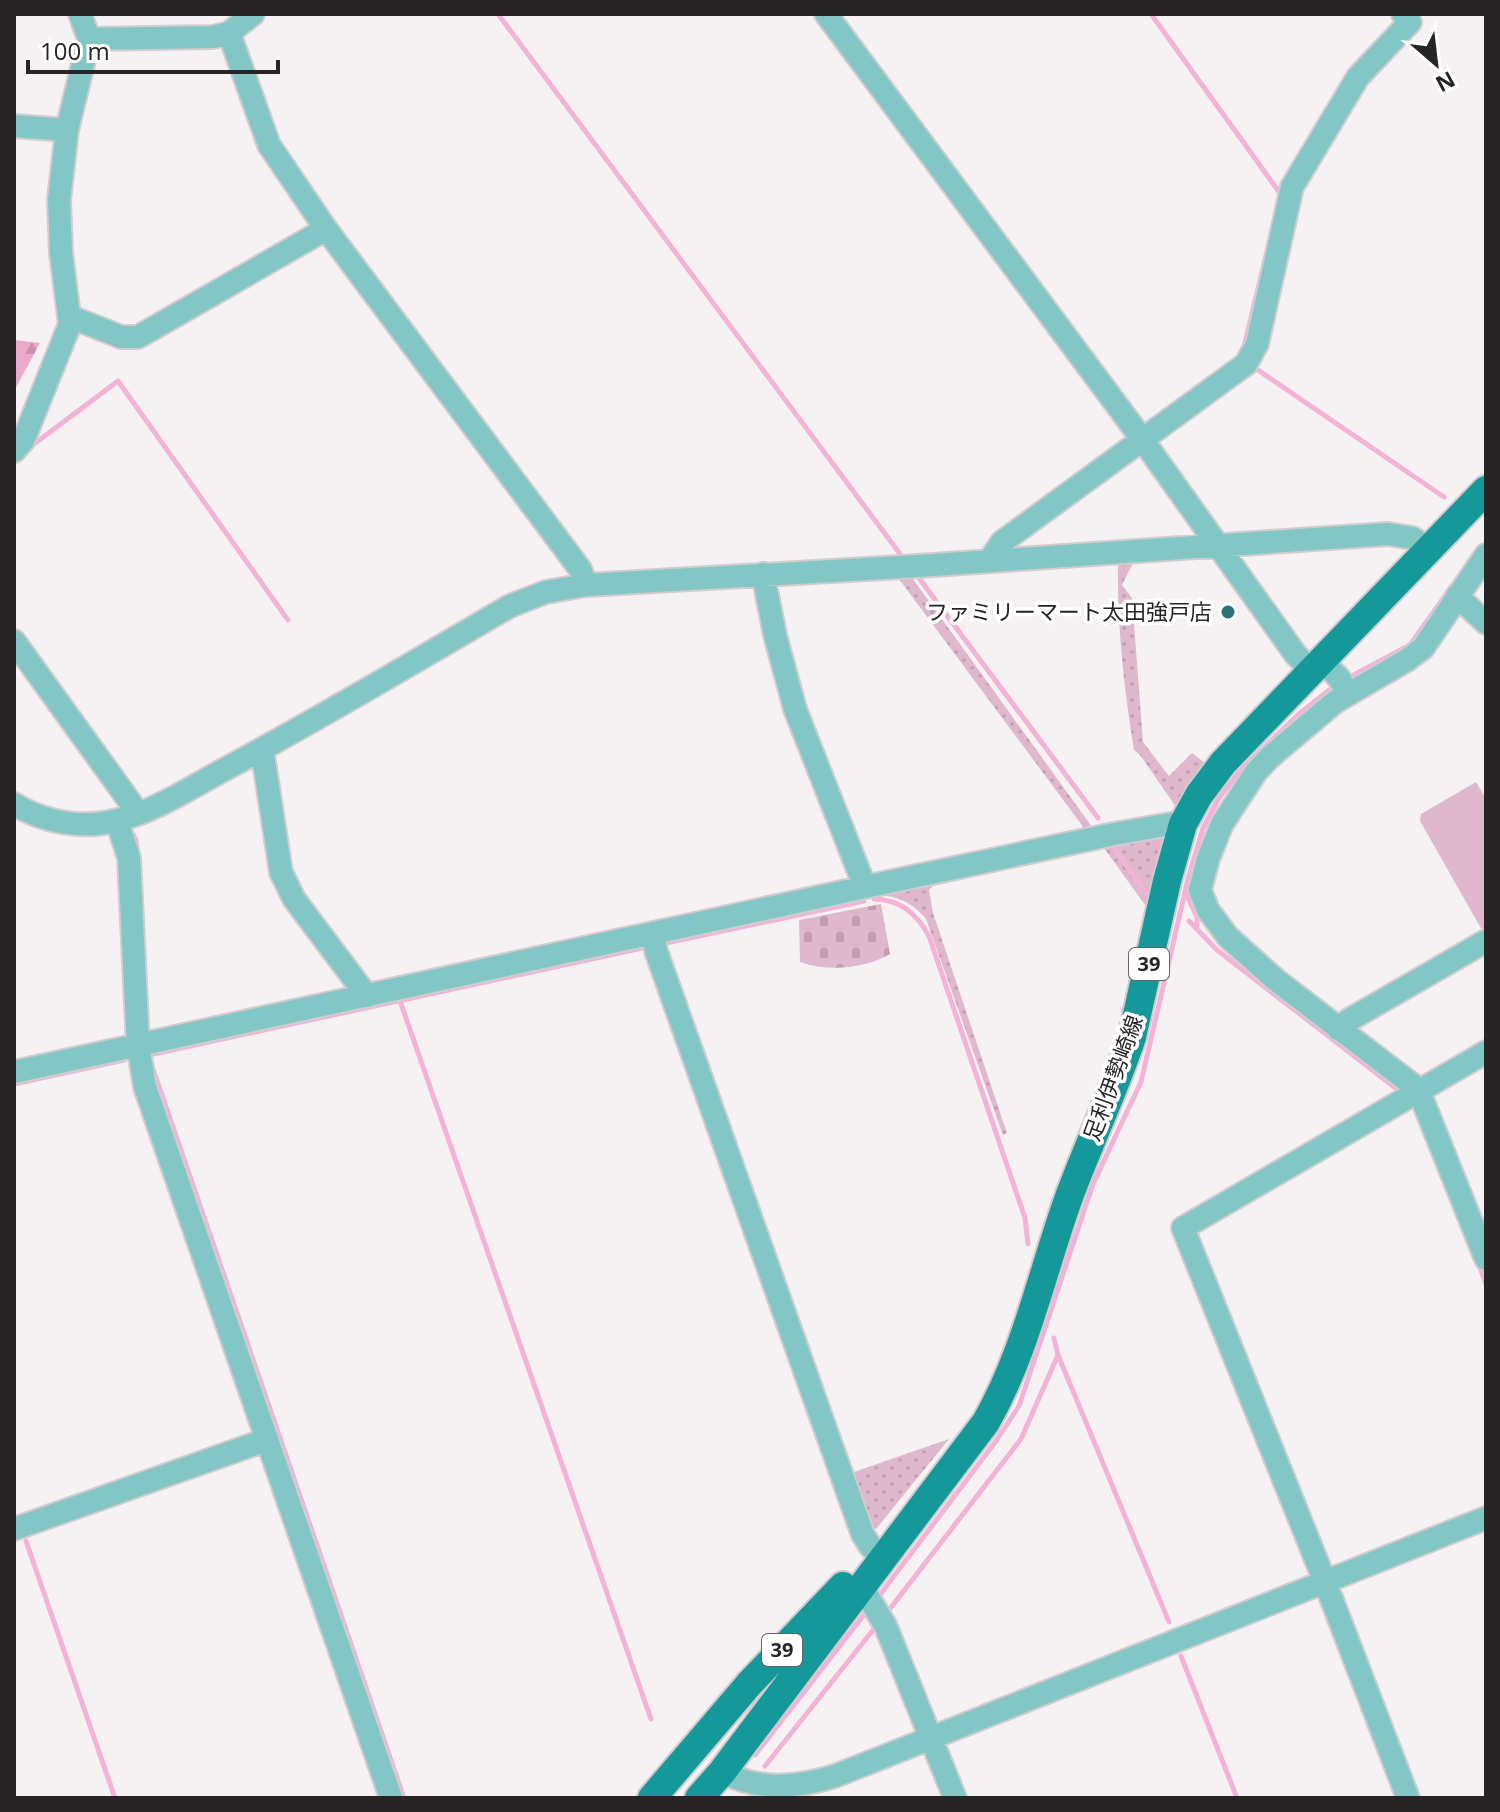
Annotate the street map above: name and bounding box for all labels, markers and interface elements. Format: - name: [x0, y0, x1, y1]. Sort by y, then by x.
- scale bar: [28, 24, 278, 74]
- north arrow: [1396, 24, 1476, 104]
- text: 100 m: [40, 34, 110, 67]
- text: N: [1431, 65, 1461, 100]
- place label: ファミリーマート太田強戸店: [926, 596, 1212, 626]
- marker: ファミリーマート太田強戸店: [1219, 603, 1237, 621]
- road number: 39: [1129, 948, 1169, 980]
- street label: 足利伊勢崎線: [1075, 1011, 1149, 1145]
- road number: 39: [762, 1634, 802, 1666]

